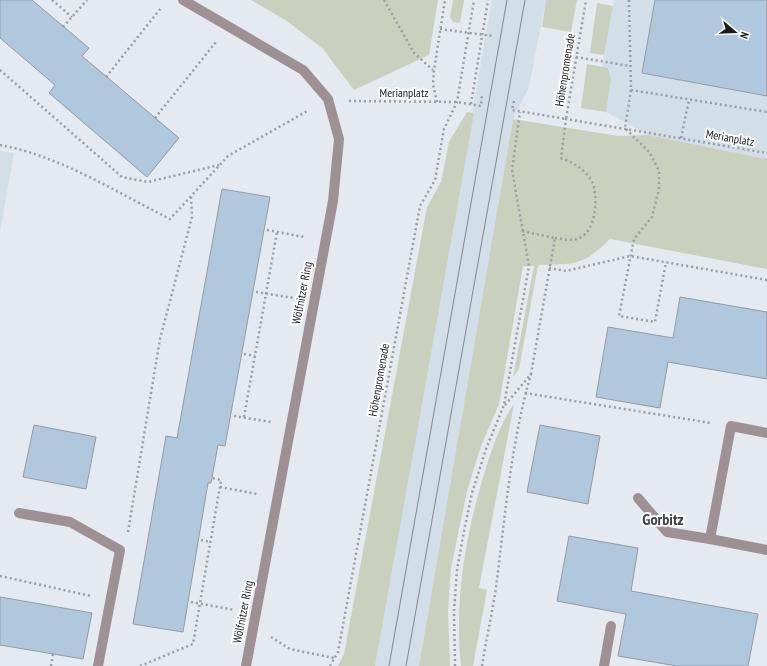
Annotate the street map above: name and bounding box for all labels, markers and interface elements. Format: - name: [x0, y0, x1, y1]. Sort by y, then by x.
- north arrow: [715, 12, 755, 52]
- text: N: [737, 30, 752, 40]
- street label: Höhenpromenade: [551, 32, 578, 108]
- street label: Merianplatz: [380, 85, 429, 100]
- street label: Merianplatz: [705, 126, 756, 149]
- street label: Wölfnitzer Ring: [288, 260, 315, 326]
- street label: Höhenpromenade: [365, 342, 392, 418]
- district label: Gorbitz: [642, 509, 684, 529]
- street label: Wölfnitzer Ring: [229, 579, 256, 645]

